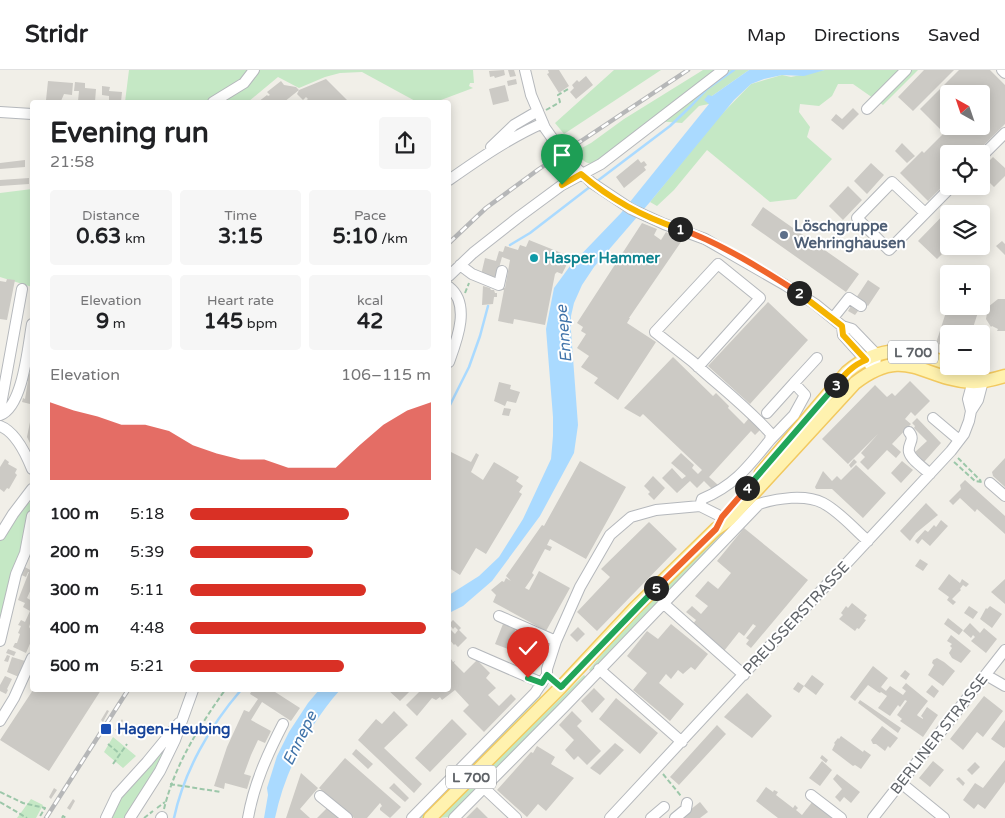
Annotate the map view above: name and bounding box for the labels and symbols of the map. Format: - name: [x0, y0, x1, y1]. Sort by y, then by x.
- north arrow: [940, 85, 990, 135]
- pin: [541, 134, 583, 185]
- pin: 1: [668, 216, 692, 242]
- place label: Löschgruppe Wehringhausen: [794, 217, 906, 253]
- marker: Löschgruppe Wehringhausen: [778, 229, 790, 241]
- place label: Hasper Hammer: [544, 249, 660, 268]
- marker: Hasper Hammer: [528, 252, 540, 264]
- pin: 2: [786, 280, 812, 306]
- water label: Ennepe: [551, 303, 576, 364]
- road number: L 700: [888, 340, 938, 364]
- pin: 3: [824, 372, 848, 398]
- pin: 4: [734, 476, 760, 500]
- street label: PREUSSERSTRASSE: [739, 558, 853, 678]
- pin: 5: [644, 576, 668, 600]
- pin: [507, 627, 549, 678]
- street label: BERLINER STRASSE: [887, 670, 991, 798]
- water label: Ennepe: [278, 707, 322, 769]
- place label: Hagen-Heubing: [117, 720, 231, 739]
- marker: Hagen-Heubing: [99, 722, 113, 736]
- road number: L 700: [446, 766, 496, 789]

